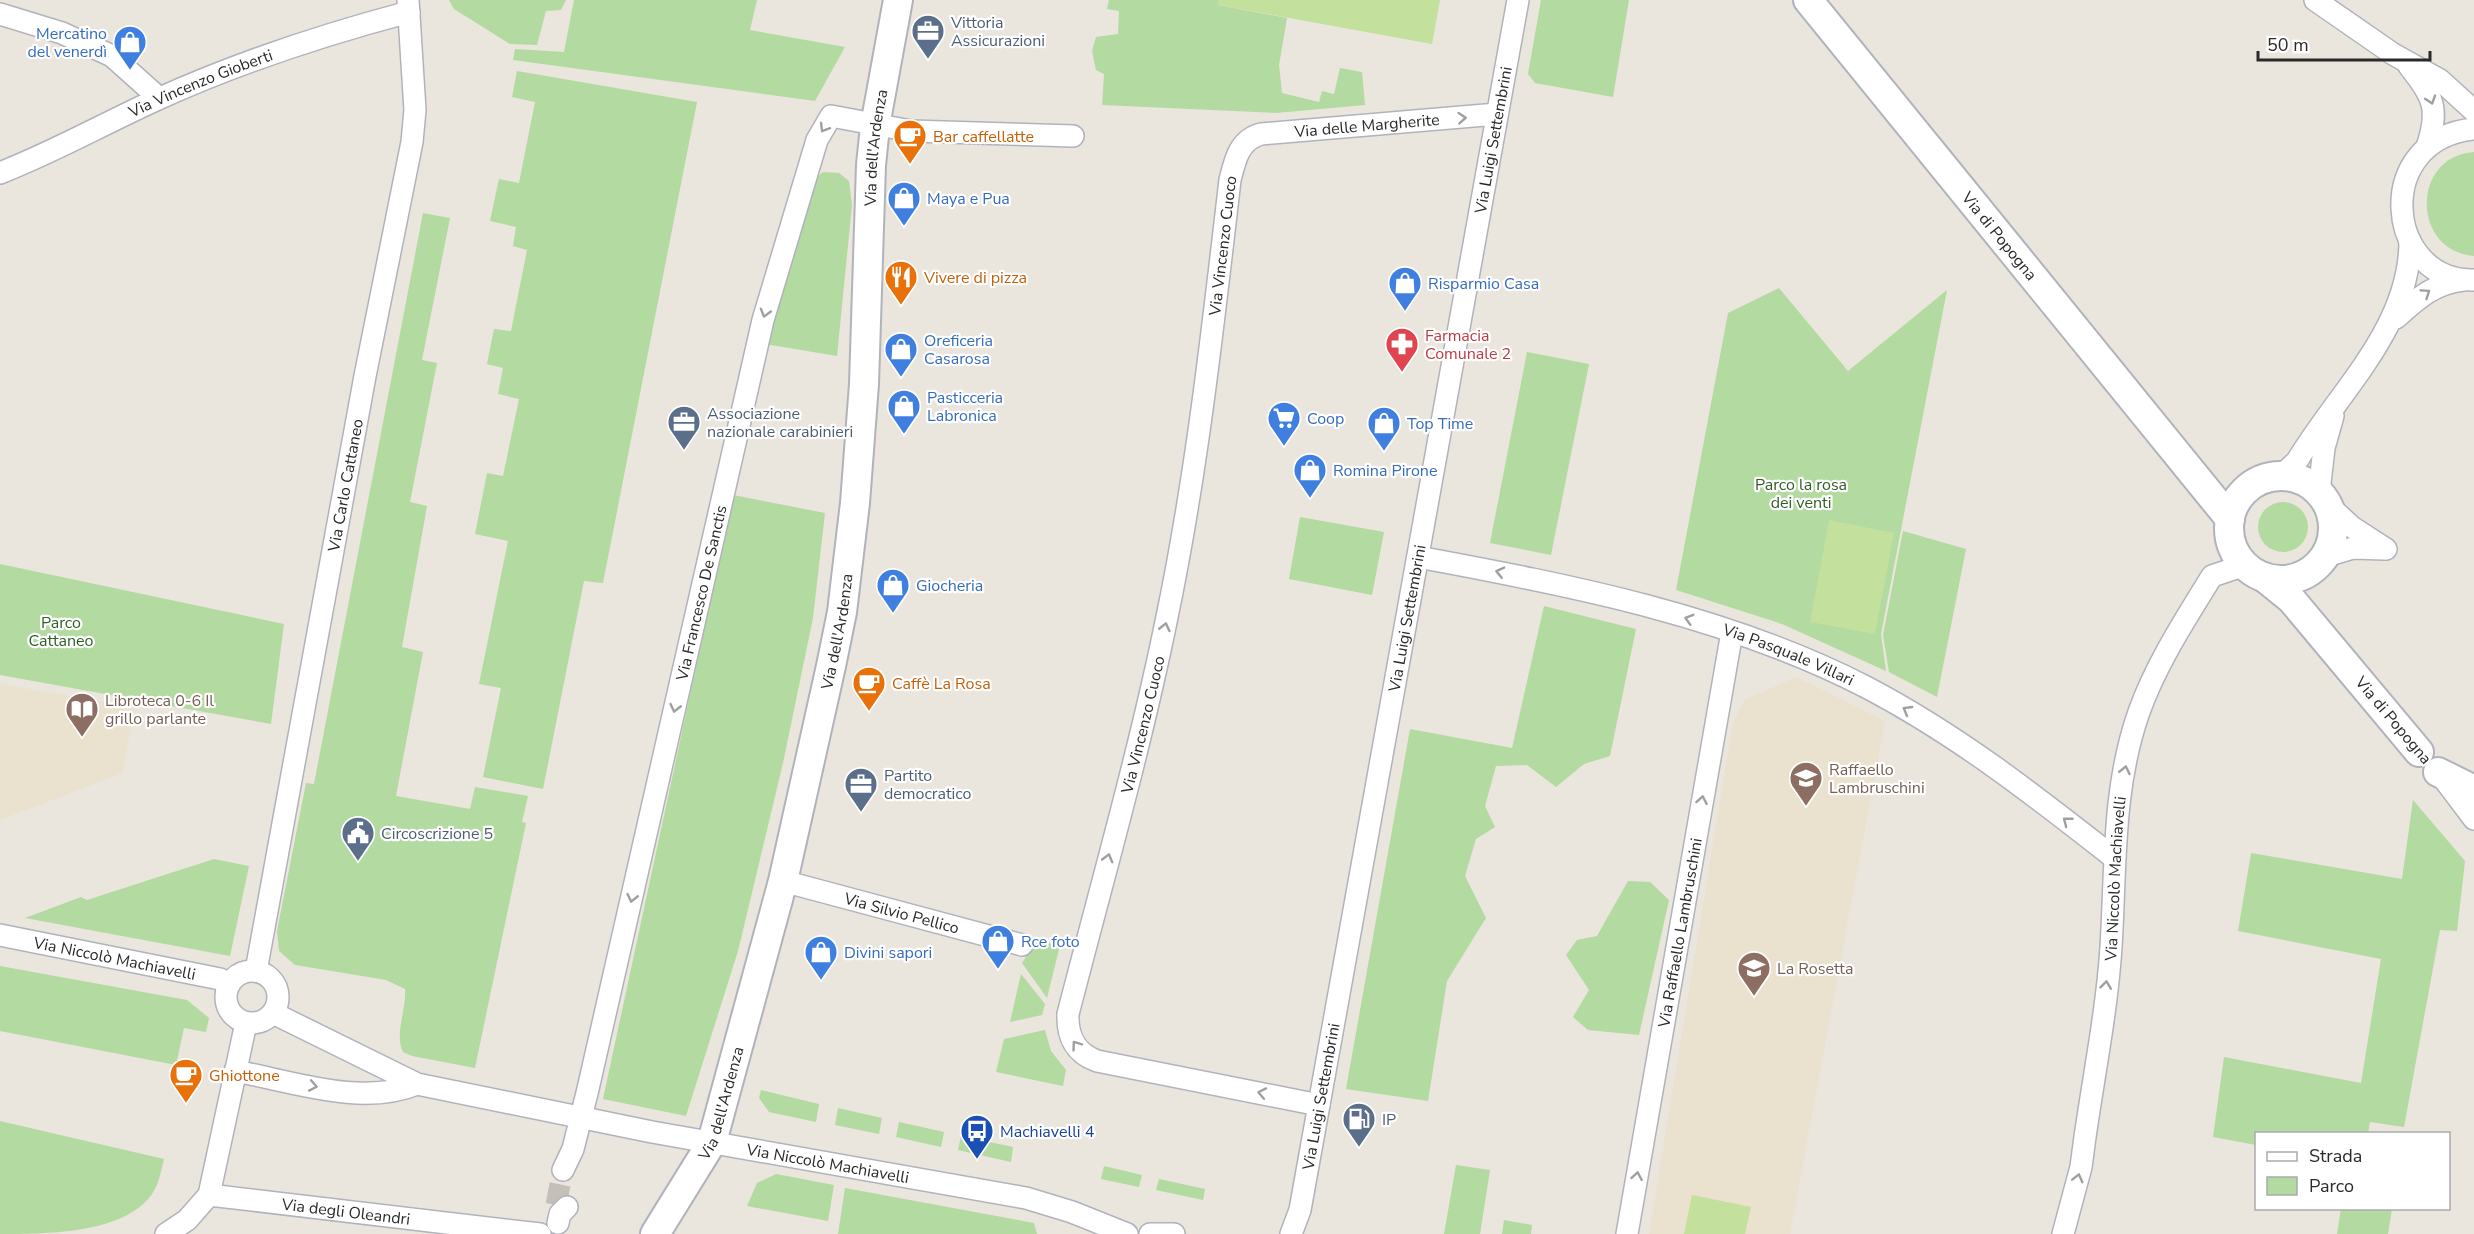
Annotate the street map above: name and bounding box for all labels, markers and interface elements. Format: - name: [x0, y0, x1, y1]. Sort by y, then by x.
- place label: Vittoria Assicurazioni: [950, 12, 1045, 52]
- office icon: Vittoria Assicurazioni: [910, 13, 946, 60]
- place label: Mercatino del venerdì: [27, 23, 107, 63]
- shop icon: Mercatino del venerdì: [112, 24, 148, 71]
- scale bar: [2258, 24, 2430, 62]
- text: 50 m: [2267, 33, 2309, 57]
- street label: Via Vincenzo Gioberti: [124, 44, 276, 124]
- street label: Via Luigi Settembrini: [1470, 65, 1518, 216]
- street label: Via dell'Ardenza: [860, 87, 894, 208]
- one-way arrow: [2424, 95, 2436, 105]
- street label: Via delle Margherite: [1293, 109, 1440, 143]
- one-way arrow: [1458, 111, 1467, 124]
- cafe icon: Bar caffellatte: [892, 118, 928, 165]
- one-way arrow: [820, 122, 832, 132]
- place label: Bar caffellatte: [933, 126, 1034, 148]
- street label: Via Vincenzo Cuoco: [1204, 173, 1243, 318]
- shop icon: Maya e Pua: [886, 180, 922, 227]
- street label: Via di Popogna: [1956, 187, 2042, 286]
- place label: Maya e Pua: [927, 188, 1010, 210]
- restaurant icon: Vivere di pizza: [883, 259, 919, 306]
- shop icon: Risparmio Casa: [1387, 265, 1423, 312]
- place label: Vivere di pizza: [923, 267, 1027, 289]
- place label: Risparmio Casa: [1428, 273, 1539, 295]
- one-way arrow: [2419, 289, 2430, 300]
- one-way arrow: [760, 307, 772, 318]
- place label: Farmacia Comunale 2: [1425, 325, 1511, 365]
- pharmacy icon: Farmacia Comunale 2: [1384, 326, 1420, 373]
- place label: Oreficeria Casarosa: [924, 330, 993, 370]
- shop icon: Oreficeria Casarosa: [883, 331, 919, 378]
- place label: Pasticceria Labronica: [927, 387, 1003, 427]
- shop icon: Pasticceria Labronica: [886, 388, 922, 435]
- supermarket icon: Coop: [1266, 400, 1302, 447]
- place label: Associazione nazionale carabinieri: [707, 403, 853, 443]
- office icon: Associazione nazionale carabinieri: [666, 404, 702, 451]
- shop icon: Top Time: [1366, 405, 1402, 452]
- place label: Coop: [1307, 408, 1344, 430]
- place label: Top Time: [1407, 413, 1473, 435]
- street label: Via Carlo Cattaneo: [323, 417, 369, 555]
- shop icon: Romina Pirone: [1292, 452, 1328, 499]
- place label: Romina Pirone: [1333, 460, 1437, 482]
- park label: Parco la rosa dei venti: [1755, 474, 1847, 514]
- street label: Via Francesco De Sanctis: [671, 503, 733, 684]
- street label: Via Luigi Settembrini: [1383, 543, 1432, 695]
- one-way arrow: [1495, 566, 1505, 579]
- shop icon: Giocheria: [875, 567, 911, 614]
- street label: Via dell'Ardenza: [816, 572, 859, 693]
- place label: Giocheria: [916, 575, 983, 597]
- park label: Parco Cattaneo: [29, 612, 94, 652]
- one-way arrow: [1684, 614, 1695, 626]
- street label: Via Pasquale Villari: [1719, 619, 1858, 691]
- one-way arrow: [1157, 623, 1170, 633]
- street label: Via Vincenzo Cuoco: [1116, 654, 1171, 797]
- cafe icon: Caffè La Rosa: [851, 665, 887, 712]
- street label: Via di Popogna: [2349, 671, 2436, 769]
- place label: Caffè La Rosa: [892, 673, 991, 695]
- place label: Libroteca 0-6 Il grillo parlante: [105, 690, 214, 730]
- library icon: Libroteca 0-6 Il grillo parlante: [64, 691, 100, 738]
- one-way arrow: [669, 703, 682, 713]
- one-way arrow: [1903, 706, 1913, 717]
- place label: Raffaello Lambruschini: [1829, 759, 1925, 799]
- school or university icon: Raffaello Lambruschini: [1788, 760, 1824, 807]
- place label: Partito democratico: [884, 765, 972, 805]
- one-way arrow: [2118, 765, 2131, 775]
- office icon: Partito democratico: [843, 766, 879, 813]
- street label: Via Niccolò Machiavelli: [2100, 795, 2132, 963]
- one-way arrow: [1696, 796, 1708, 805]
- public building icon: Circoscrizione 5: [340, 815, 376, 862]
- one-way arrow: [2063, 817, 2074, 828]
- place label: Circoscrizione 5: [381, 823, 493, 845]
- street label: Via Raffaello Lambruschini: [1653, 836, 1708, 1030]
- one-way arrow: [1101, 853, 1114, 863]
- street label: Via Silvio Pellico: [841, 888, 962, 940]
- one-way arrow: [626, 893, 639, 903]
- shop icon: Rce foto: [980, 923, 1016, 970]
- place label: Rce foto: [1021, 931, 1080, 953]
- street label: Via Niccolò Machiavelli: [31, 932, 197, 986]
- shop icon: Divini sapori: [803, 934, 839, 981]
- place label: Divini sapori: [844, 942, 932, 964]
- school or university icon: La Rosetta: [1736, 950, 1772, 997]
- place label: La Rosetta: [1777, 958, 1853, 980]
- one-way arrow: [2100, 980, 2112, 989]
- street label: Via Luigi Settembrini: [1297, 1021, 1345, 1173]
- one-way arrow: [1072, 1041, 1083, 1052]
- street label: Via dell'Ardenza: [693, 1044, 749, 1165]
- cafe icon: Ghiottone: [168, 1057, 204, 1104]
- place label: Ghiottone: [209, 1065, 280, 1087]
- one-way arrow: [308, 1079, 318, 1091]
- one-way arrow: [1257, 1087, 1267, 1100]
- fuel station icon: IP: [1341, 1101, 1377, 1148]
- place label: IP: [1382, 1109, 1396, 1131]
- bus stop icon: Machiavelli 4: [959, 1113, 995, 1160]
- place label: Machiavelli 4: [1000, 1121, 1095, 1143]
- legend: [2255, 1132, 2450, 1210]
- street label: Via Niccolò Machiavelli: [744, 1139, 911, 1189]
- text: Strada: [2309, 1144, 2362, 1168]
- one-way arrow: [1630, 1172, 1643, 1182]
- one-way arrow: [2071, 1173, 2084, 1183]
- text: Parco: [2309, 1174, 2354, 1198]
- street label: Via degli Oleandri: [280, 1194, 411, 1231]

